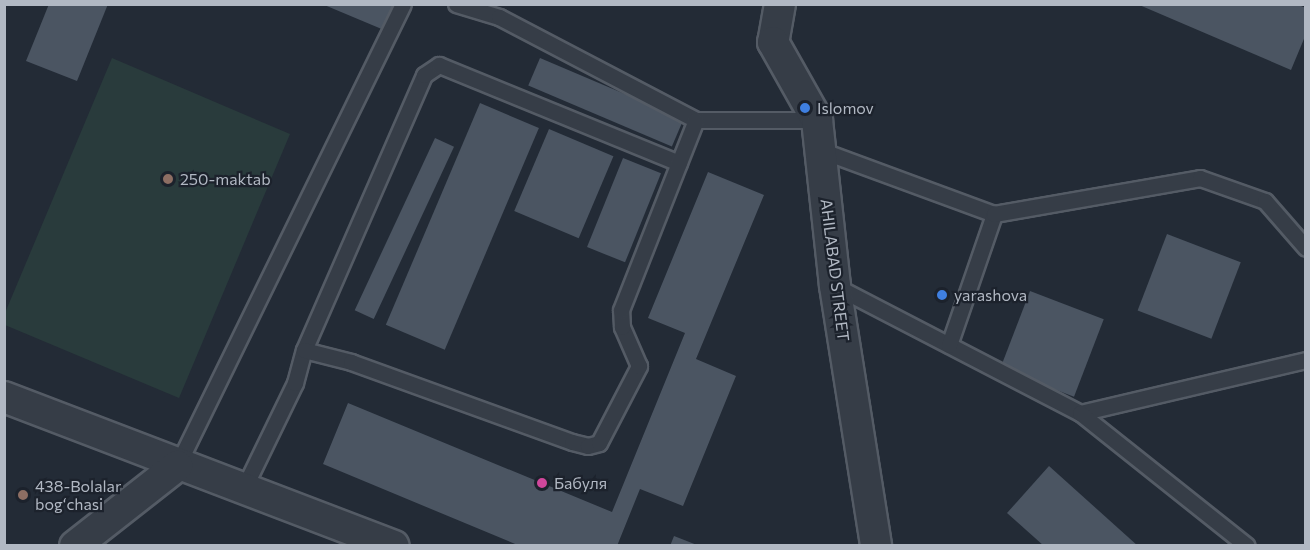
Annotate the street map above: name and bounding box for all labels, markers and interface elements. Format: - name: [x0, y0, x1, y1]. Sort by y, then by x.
- place label: Islomov: [817, 98, 874, 118]
- marker: Islomov: [798, 101, 812, 115]
- place label: 250-maktab: [180, 169, 271, 189]
- marker: 250-maktab: [161, 172, 175, 186]
- street label: AHILABAD STREET: [817, 198, 853, 342]
- place label: yarashova: [954, 285, 1027, 305]
- marker: yarashova: [935, 288, 949, 302]
- place label: Бабуля: [554, 473, 607, 493]
- place label: 438-Bolalar bogʻchasi: [35, 476, 121, 514]
- marker: Бабуля: [535, 476, 549, 490]
- marker: 438-Bolalar bogʻchasi: [16, 488, 30, 502]

